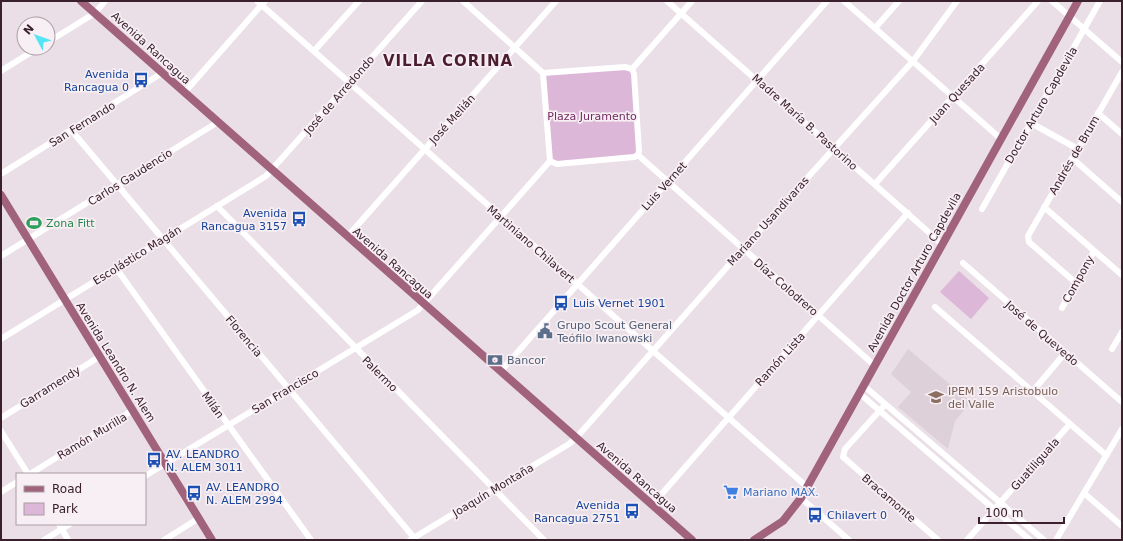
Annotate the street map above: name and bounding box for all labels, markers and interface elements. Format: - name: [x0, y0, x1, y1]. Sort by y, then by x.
- street label: Avenida Rancagua: [108, 9, 193, 87]
- north arrow: [16, 16, 56, 56]
- text: N: [21, 22, 37, 38]
- street label: Doctor Arturo Capdevila: [1003, 45, 1080, 166]
- district label: VILLA CORINA: [383, 52, 513, 70]
- street label: José de Arredondo: [301, 53, 377, 138]
- street label: Juan Quesada: [926, 61, 988, 127]
- place label: Avenida Rancagua 0: [64, 68, 129, 94]
- bus stop icon: Avenida Rancagua 0: [132, 71, 150, 89]
- street label: Madre María B. Pastorino: [749, 72, 860, 173]
- street label: José Melián: [426, 92, 478, 147]
- street label: San Fernando: [47, 99, 118, 150]
- park label: Plaza Juramento: [547, 110, 637, 123]
- street label: Andrés de Brum: [1047, 114, 1102, 197]
- street label: Carlos Gaudencio: [86, 146, 175, 209]
- street label: Luis Vernet: [639, 159, 690, 213]
- street label: Mariano Usandivaras: [725, 174, 812, 269]
- street label: Avenida Doctor Arturo Capdevila: [865, 190, 964, 354]
- street label: Martiniano Chilavert: [484, 203, 578, 286]
- place label: Avenida Rancagua 3157: [201, 207, 287, 233]
- bus stop icon: Avenida Rancagua 3157: [290, 210, 308, 228]
- sports icon: Zona Fitt: [25, 214, 43, 232]
- place label: Zona Fitt: [46, 217, 95, 230]
- street label: Escolástico Magán: [91, 223, 184, 288]
- street label: Avenida Rancagua: [350, 225, 435, 302]
- street label: Compony: [1060, 253, 1097, 305]
- street label: Díaz Colodrero: [751, 256, 821, 319]
- bus stop icon: Luis Vernet 1901: [552, 294, 570, 312]
- place label: Luis Vernet 1901: [573, 297, 666, 310]
- street label: José de Quevedo: [1002, 297, 1081, 369]
- street label: Avenida Leandro N. Alem: [73, 300, 158, 424]
- street label: Florencia: [223, 313, 265, 360]
- place label: Grupo Scout General Teófilo Iwanowski: [556, 319, 672, 345]
- public building icon: Grupo Scout General Teófilo Iwanowski: [536, 322, 554, 340]
- street label: Ramón Lista: [753, 330, 808, 389]
- bank icon: Bancor: [486, 351, 504, 369]
- street label: Palermo: [359, 354, 400, 395]
- place label: Bancor: [507, 354, 546, 367]
- street label: Garramendy: [18, 363, 83, 411]
- street label: San Francisco: [250, 366, 321, 416]
- place label: IPEM 159 Aristobulo del Valle: [948, 385, 1058, 411]
- school or university icon: IPEM 159 Aristobulo del Valle: [927, 388, 945, 406]
- street label: Milán: [199, 390, 226, 421]
- street label: Ramón Murilla: [55, 411, 129, 462]
- street label: Guatiliguala: [1008, 435, 1062, 493]
- street label: Avenida Rancagua: [594, 439, 679, 516]
- place label: AV. LEANDRO N. ALEM 3011: [166, 448, 243, 474]
- bus stop icon: AV. LEANDRO N. ALEM 3011: [145, 451, 163, 469]
- street label: Joaquín Montaña: [450, 461, 536, 520]
- street label: Bracamonte: [859, 471, 918, 525]
- legend: [16, 473, 146, 525]
- place label: AV. LEANDRO N. ALEM 2994: [206, 481, 283, 507]
- text: Road: [52, 482, 82, 496]
- supermarket icon: Mariano MAX.: [722, 483, 740, 501]
- bus stop icon: AV. LEANDRO N. ALEM 2994: [185, 484, 203, 502]
- place label: Mariano MAX.: [743, 486, 819, 499]
- place label: Avenida Rancagua 2751: [534, 499, 620, 525]
- scale bar: [979, 499, 1064, 525]
- text: Park: [52, 502, 78, 516]
- bus stop icon: Avenida Rancagua 2751: [623, 502, 641, 520]
- bus stop icon: Chilavert 0: [806, 506, 824, 524]
- text: 100 m: [985, 506, 1023, 520]
- place label: Chilavert 0: [827, 509, 887, 522]

